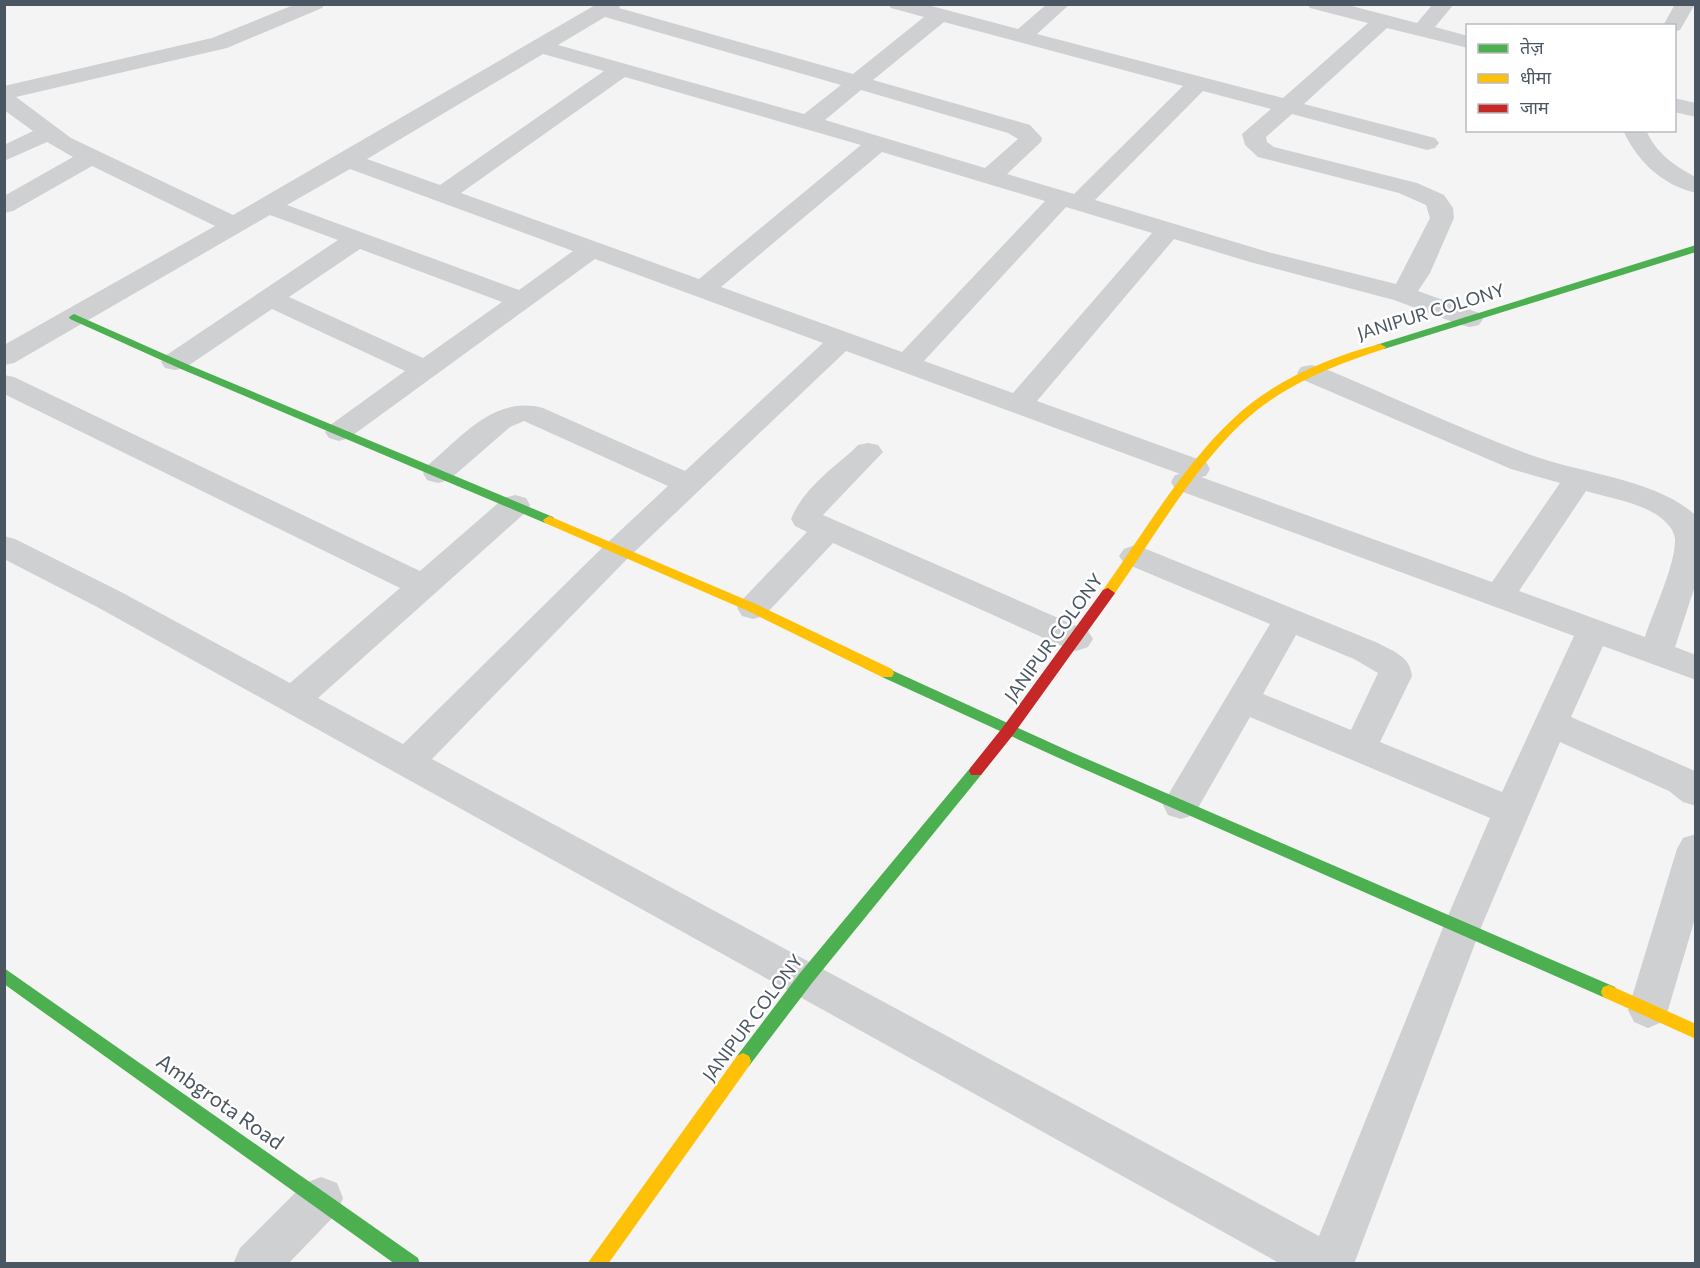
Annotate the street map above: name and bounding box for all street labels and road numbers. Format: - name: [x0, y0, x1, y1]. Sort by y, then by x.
- street label: JANIPUR COLONY: [1354, 278, 1507, 344]
- street label: JANIPUR COLONY: [999, 569, 1107, 706]
- street label: JANIPUR COLONY: [697, 949, 807, 1085]
- street label: Ambgrota Road: [152, 1048, 289, 1154]

